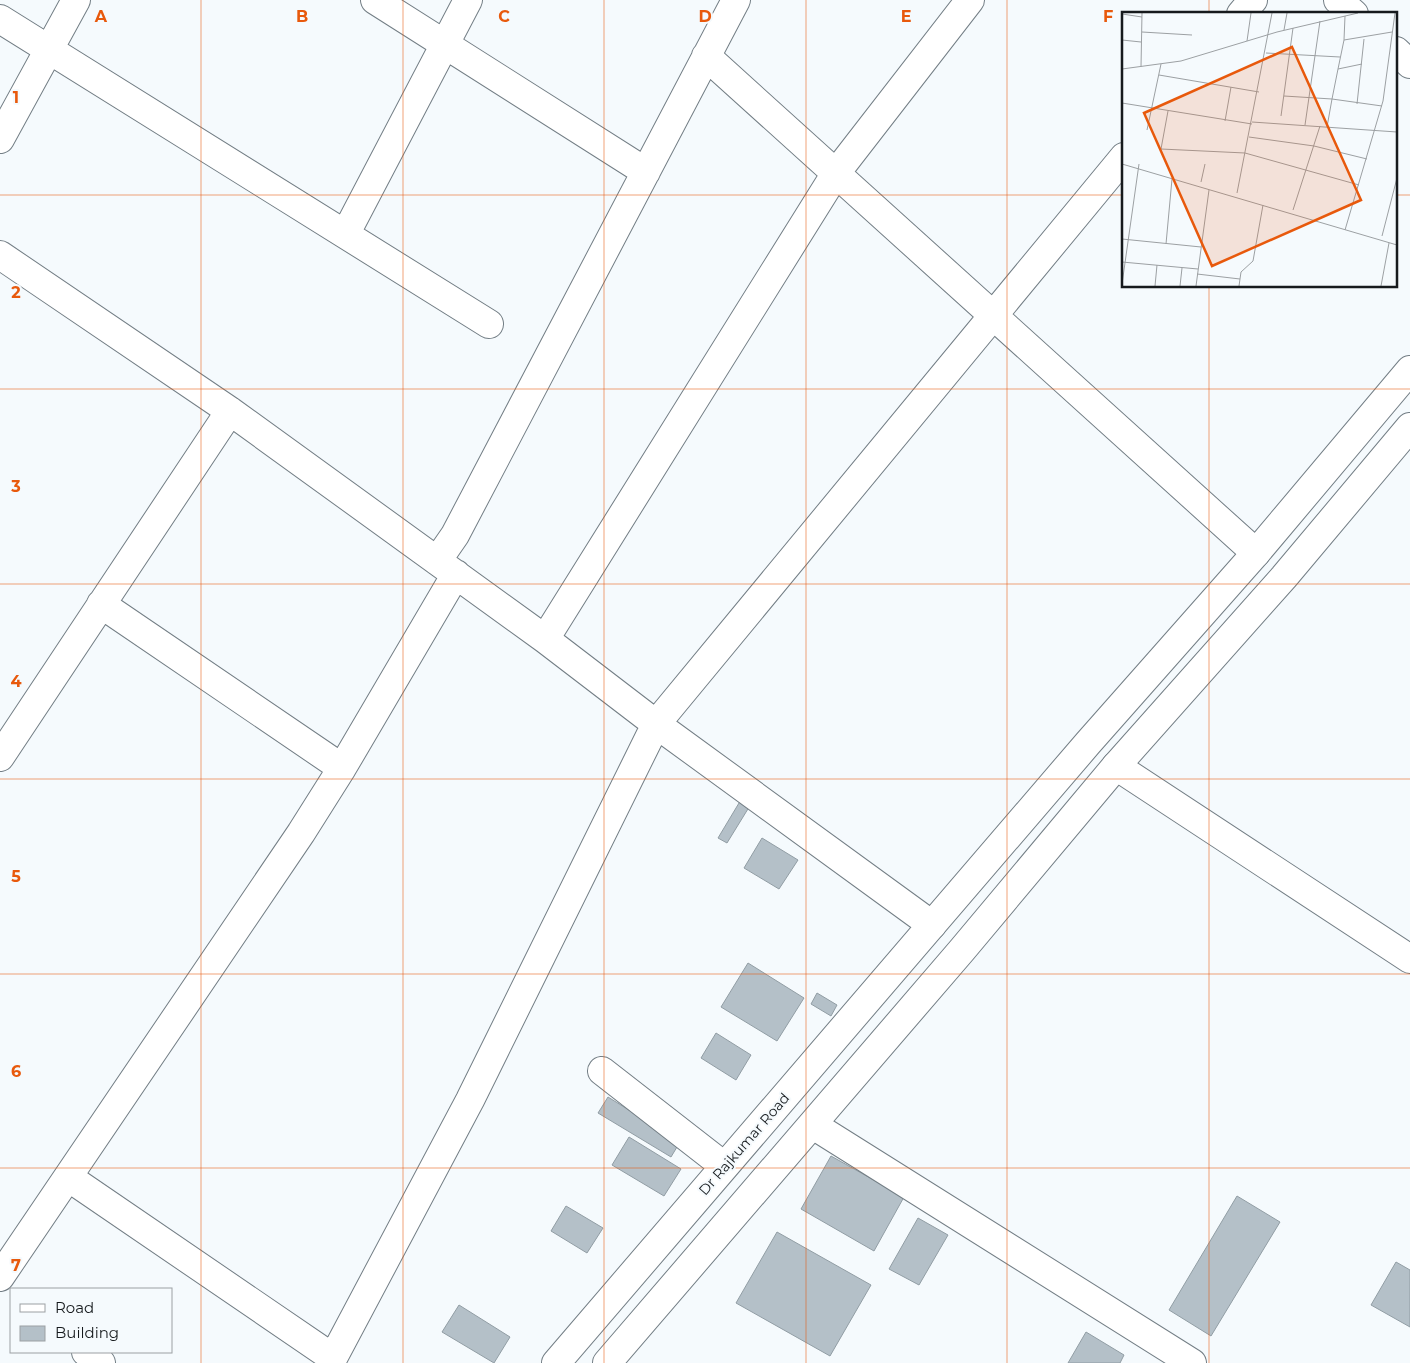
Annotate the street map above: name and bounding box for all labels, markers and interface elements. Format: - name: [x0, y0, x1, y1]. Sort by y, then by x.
- text: A: [94, 7, 108, 26]
- text: B: [296, 7, 308, 26]
- text: C: [498, 7, 510, 26]
- text: D: [698, 7, 712, 26]
- text: E: [901, 7, 911, 26]
- text: F: [1103, 7, 1113, 26]
- inset map: [1122, 12, 1398, 288]
- text: 1: [13, 88, 19, 107]
- text: 2: [11, 283, 21, 302]
- text: 3: [10, 477, 21, 496]
- text: 4: [10, 672, 22, 691]
- text: 5: [11, 867, 21, 886]
- text: 6: [11, 1062, 21, 1081]
- street label: Dr Rajkumar Road: [695, 1089, 793, 1199]
- text: 7: [11, 1256, 21, 1275]
- legend: [10, 1288, 172, 1353]
- text: Road: [55, 1298, 94, 1317]
- text: Building: [55, 1323, 119, 1342]

